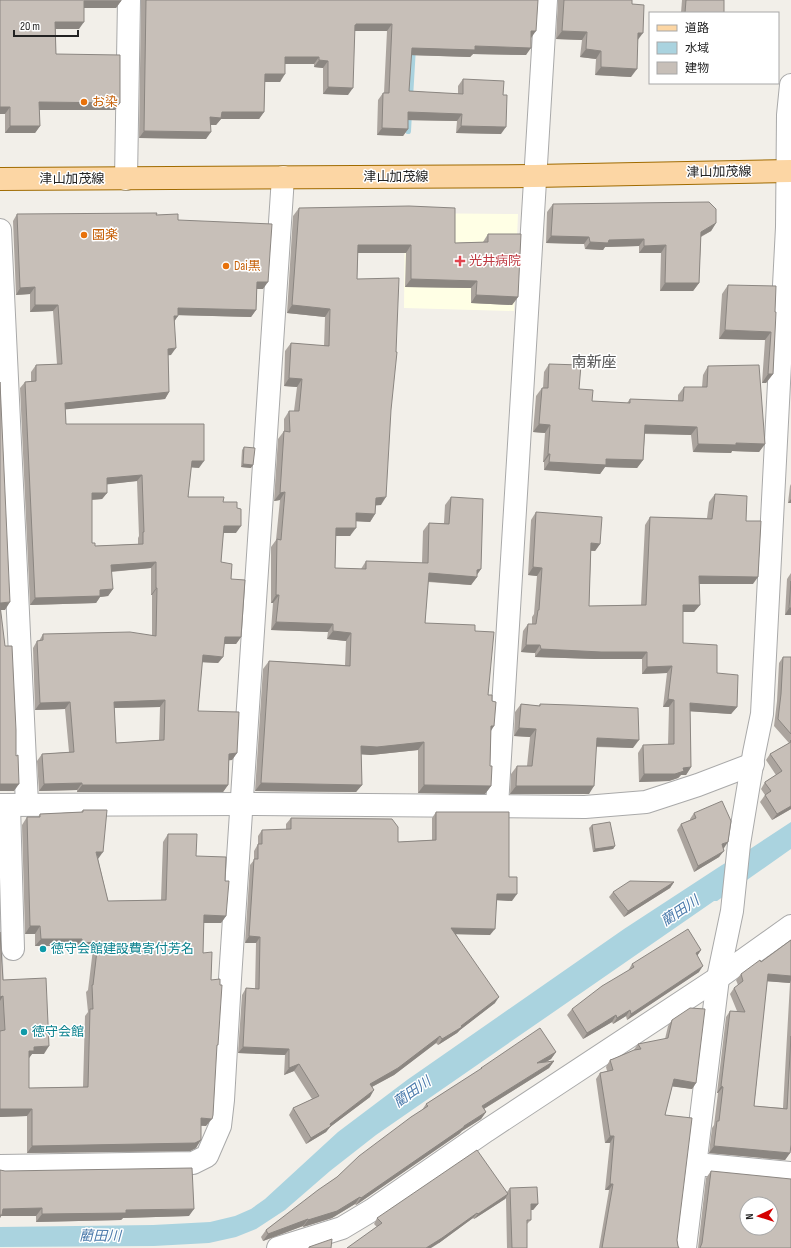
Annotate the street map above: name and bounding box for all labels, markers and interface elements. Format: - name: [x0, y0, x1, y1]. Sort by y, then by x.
- scale bar: [14, 12, 78, 38]
- legend: [649, 12, 779, 84]
- text: 20 m: [20, 19, 40, 34]
- text: 道路: [685, 21, 709, 36]
- text: 水域: [685, 41, 709, 56]
- text: 建物: [685, 61, 709, 76]
- place label: お染: [92, 94, 118, 110]
- marker: お染: [79, 97, 89, 107]
- street label: 津山加茂線: [686, 163, 752, 181]
- street label: 津山加茂線: [363, 169, 429, 185]
- street label: 津山加茂線: [39, 171, 105, 187]
- place label: 園楽: [92, 227, 118, 243]
- marker: 園楽: [79, 230, 89, 240]
- place label: 光井病院: [469, 253, 521, 269]
- marker: 光井病院: [454, 255, 466, 267]
- place label: Dai黒: [234, 258, 261, 274]
- marker: Dai黒: [221, 261, 231, 271]
- district label: 南新座: [571, 353, 617, 372]
- water label: 藺田川: [658, 891, 704, 930]
- place label: 徳守会館建設費寄付芳名: [51, 941, 194, 957]
- marker: 徳守会館建設費寄付芳名: [38, 944, 48, 954]
- place label: 徳守会館: [32, 1024, 84, 1040]
- marker: 徳守会館: [19, 1027, 29, 1037]
- water label: 藺田川: [390, 1072, 436, 1111]
- north arrow: [739, 1196, 779, 1236]
- text: N: [743, 1213, 756, 1220]
- water label: 藺田川: [79, 1227, 123, 1245]

